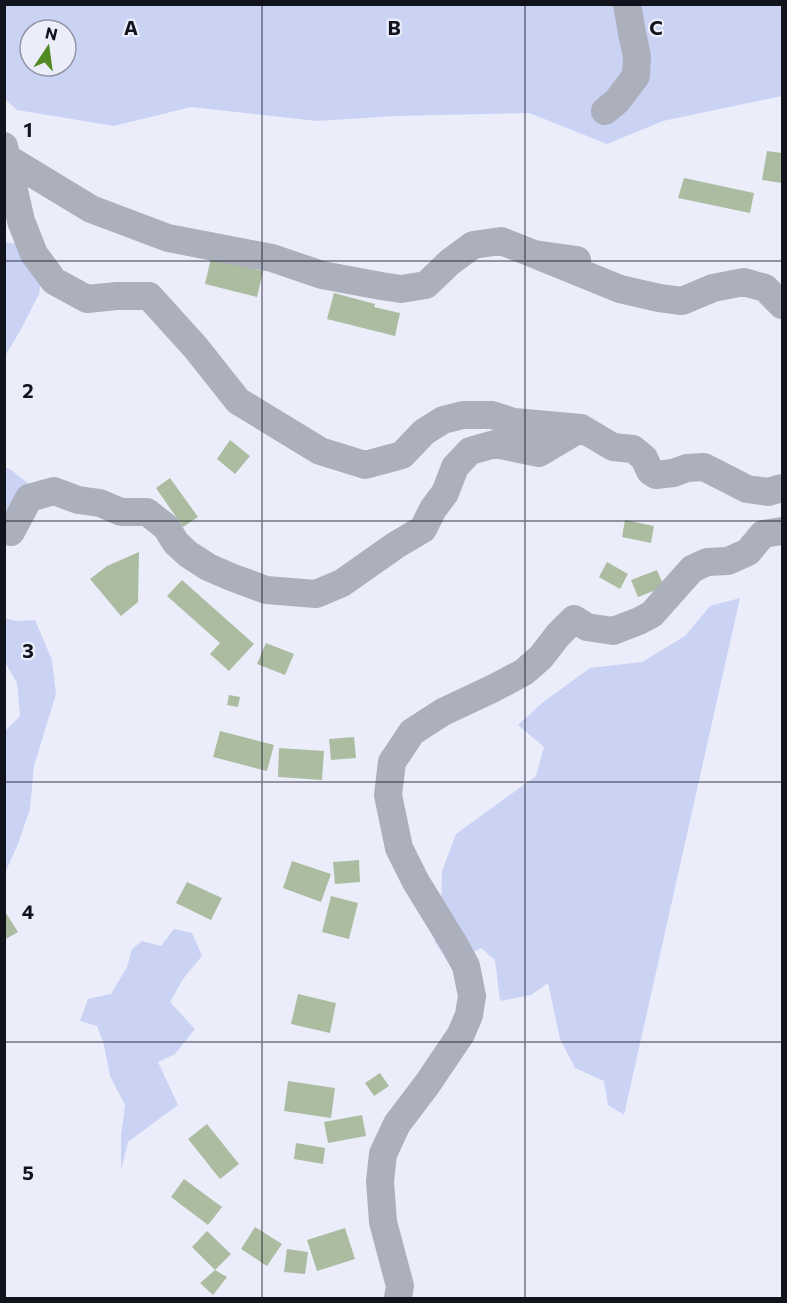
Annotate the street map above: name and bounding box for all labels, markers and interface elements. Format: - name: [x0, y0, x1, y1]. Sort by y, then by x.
- text: A: [124, 15, 138, 39]
- text: B: [387, 15, 401, 39]
- text: C: [649, 15, 663, 39]
- north arrow: [18, 18, 78, 78]
- text: N: [44, 22, 59, 44]
- text: 1: [23, 117, 33, 141]
- text: 2: [22, 378, 34, 402]
- text: 3: [22, 638, 34, 662]
- text: 4: [22, 899, 34, 923]
- text: 5: [22, 1160, 34, 1184]

